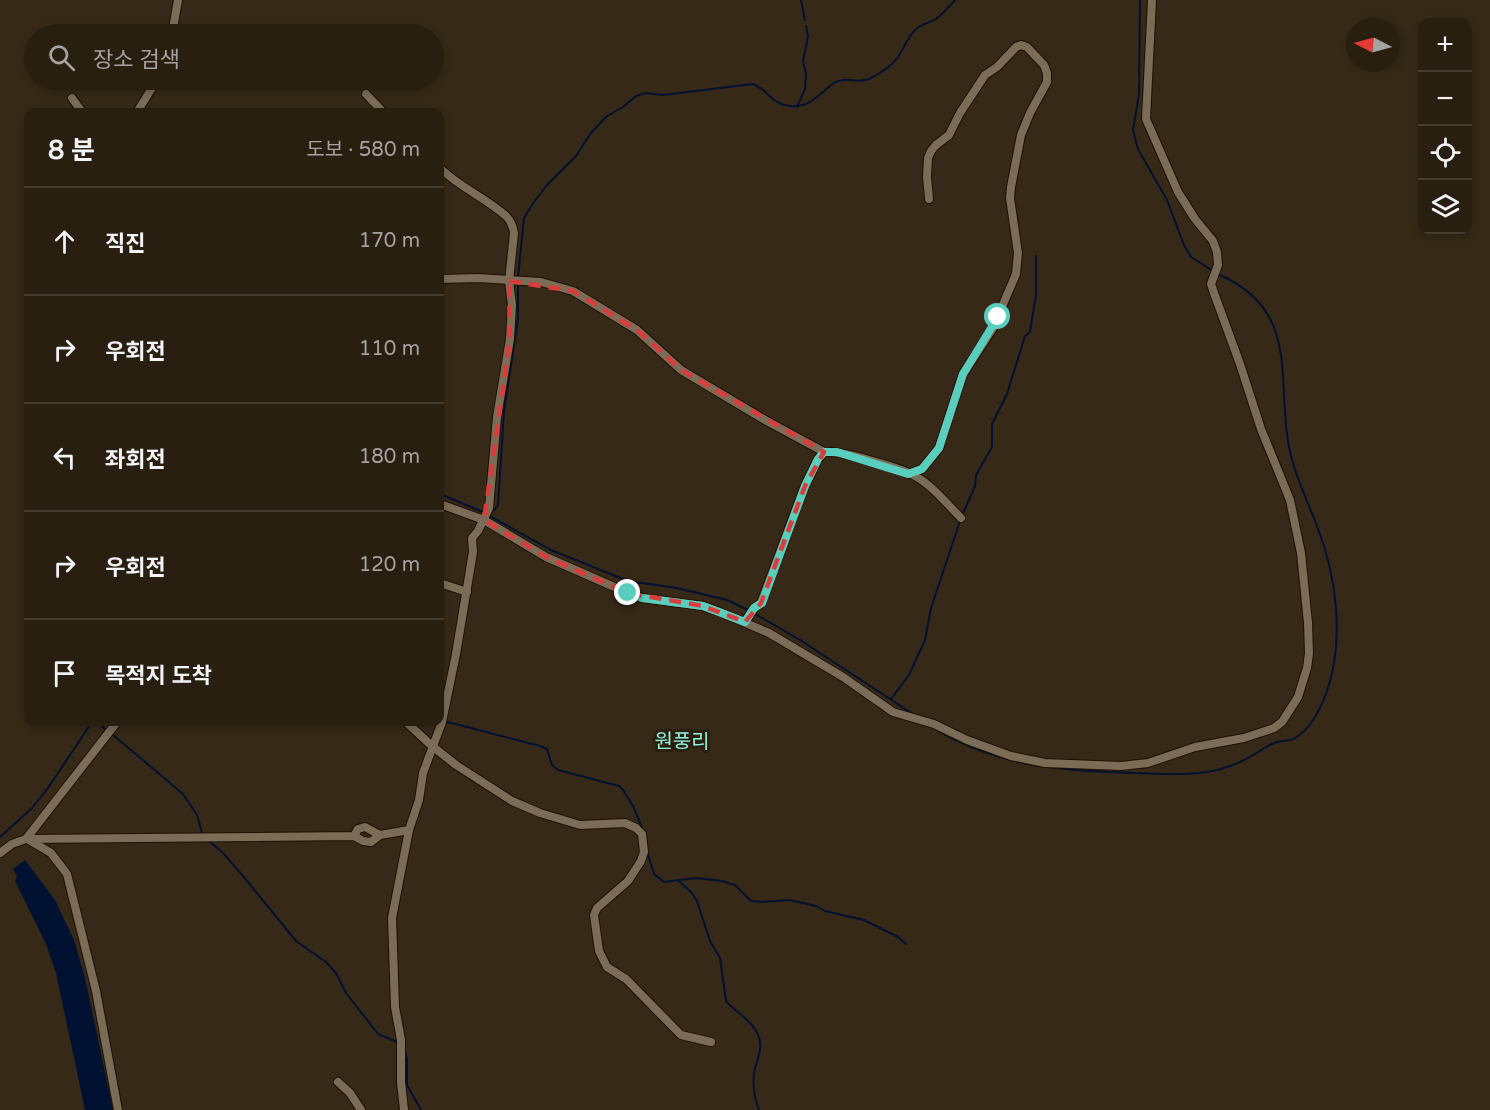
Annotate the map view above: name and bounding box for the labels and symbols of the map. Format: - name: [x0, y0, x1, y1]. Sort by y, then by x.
- north arrow: [1346, 18, 1400, 72]
- route start: [984, 303, 1010, 329]
- route end: [614, 579, 640, 605]
- district label: 원풍리: [654, 730, 710, 754]

